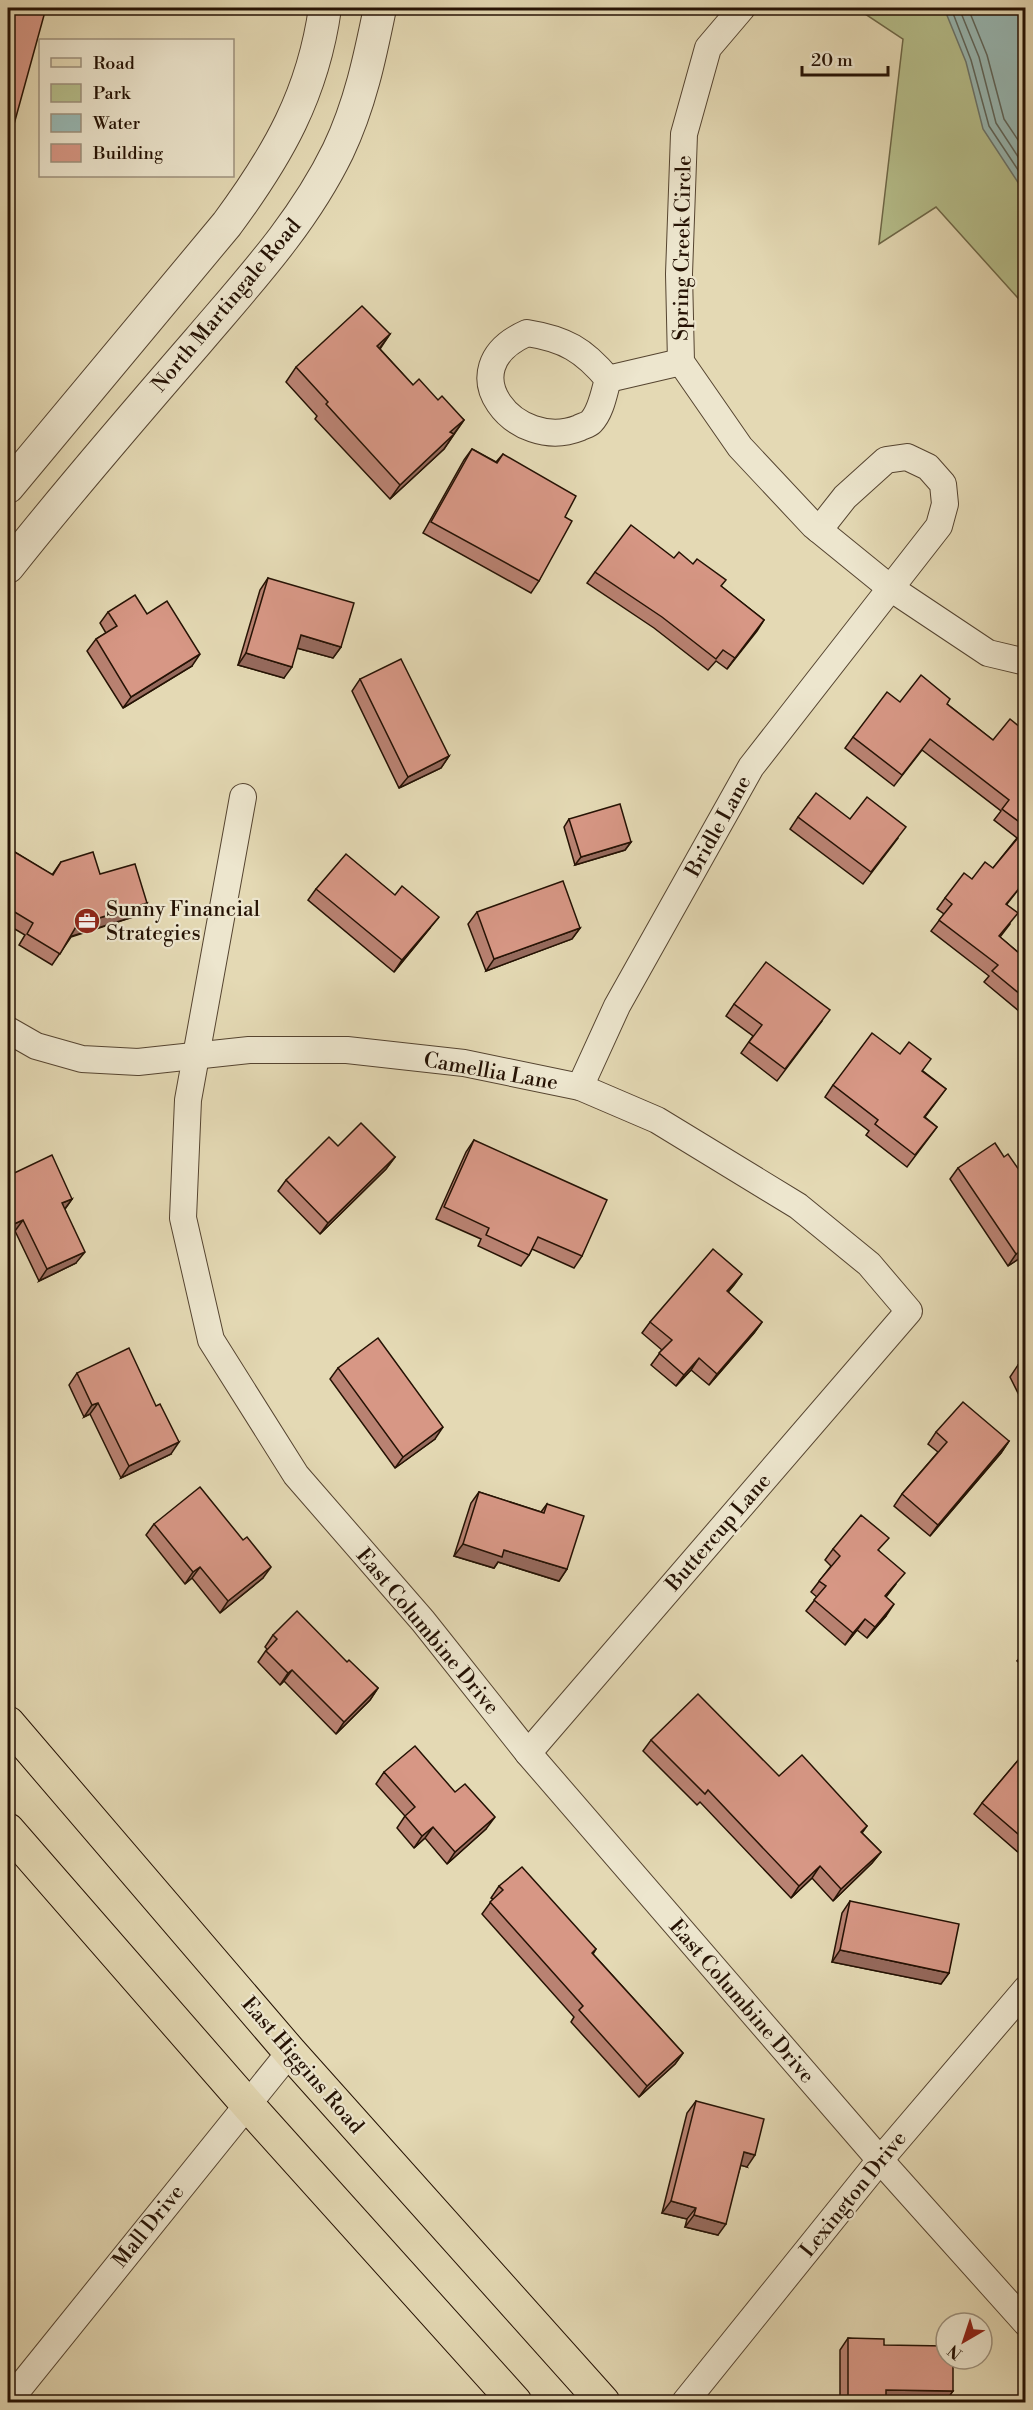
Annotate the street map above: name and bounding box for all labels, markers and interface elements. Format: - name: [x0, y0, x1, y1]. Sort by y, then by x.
- legend: [39, 39, 234, 177]
- scale bar: [802, 39, 888, 77]
- text: 20 m: [811, 49, 853, 72]
- text: Road: [93, 52, 136, 75]
- text: Park: [93, 82, 132, 105]
- text: Water: [92, 112, 141, 135]
- text: Building: [92, 142, 164, 165]
- street label: Spring Creek Circle: [668, 155, 698, 341]
- street label: North Martingale Road: [147, 214, 307, 398]
- street label: Bridle Lane: [680, 771, 757, 883]
- place label: Sunny Financial Strategies: [106, 897, 260, 947]
- office icon: Sunny Financial Strategies: [72, 906, 102, 936]
- street label: Camellia Lane: [422, 1047, 560, 1097]
- street label: Buttercup Lane: [660, 1468, 777, 1598]
- street label: East Columbine Drive: [350, 1543, 504, 1720]
- street label: East Columbine Drive: [663, 1914, 820, 2089]
- street label: East Higgins Road: [236, 1992, 369, 2140]
- street label: Lexington Drive: [795, 2126, 913, 2263]
- street label: Mall Drive: [107, 2180, 190, 2273]
- north arrow: [934, 2311, 994, 2371]
- text: N: [944, 2340, 966, 2364]

